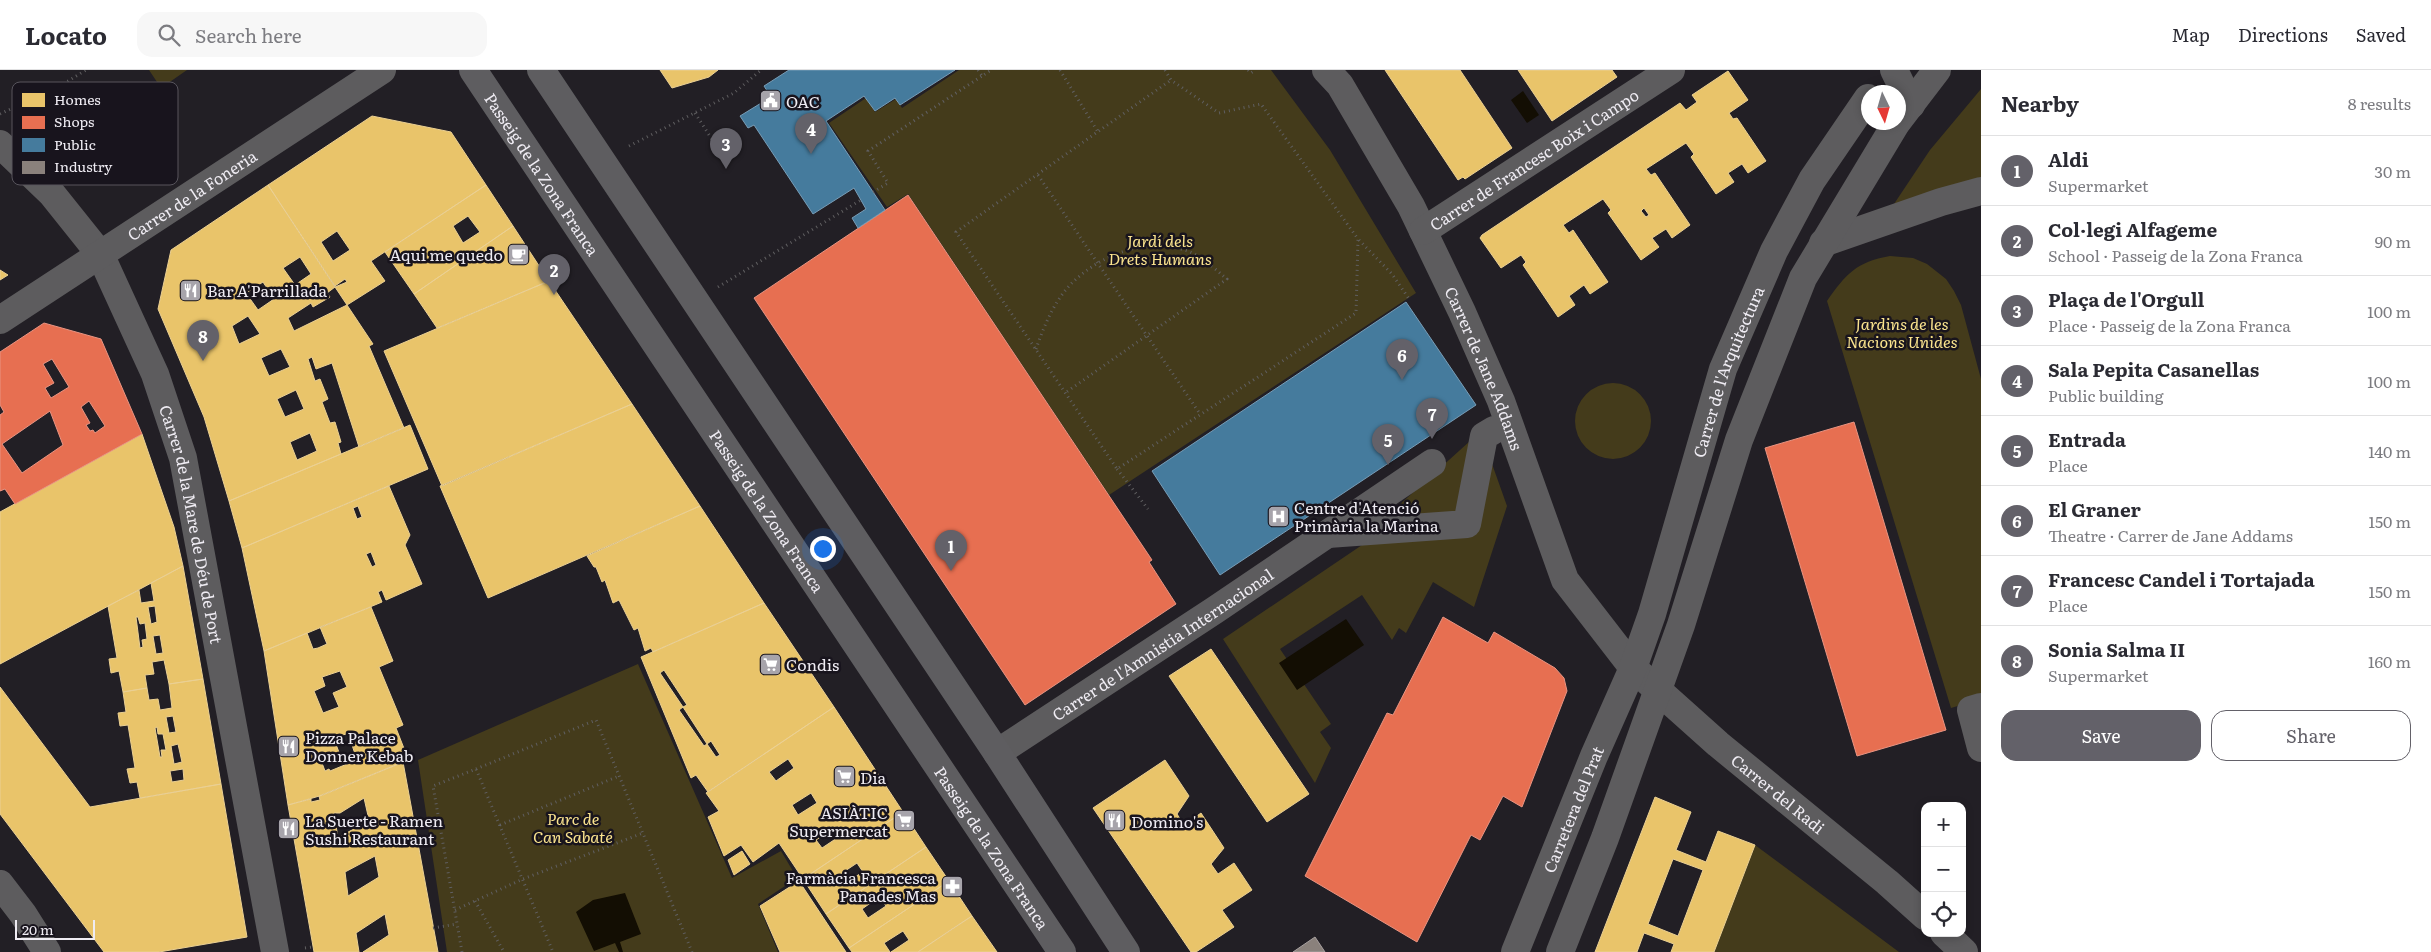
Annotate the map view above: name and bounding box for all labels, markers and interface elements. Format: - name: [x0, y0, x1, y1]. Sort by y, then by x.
- search box: [137, 12, 487, 57]
- text: Locato: [25, 17, 107, 52]
- icon: search: [155, 21, 183, 49]
- text: Search here: [195, 21, 302, 49]
- text: Map: [2172, 21, 2210, 48]
- text: Directions: [2238, 21, 2328, 48]
- text: Saved: [2356, 21, 2406, 48]
- legend: [12, 82, 178, 185]
- street label: Carrer de Francesc Boix i Campo: [1424, 82, 1643, 236]
- north arrow: [1861, 85, 1906, 130]
- text: Nearby: [2001, 87, 2079, 118]
- street label: Passeig de la Zona Franca: [479, 88, 606, 261]
- text: Homes: [54, 89, 101, 109]
- public building icon: OAC: [758, 89, 782, 113]
- place label: OAC: [786, 89, 820, 113]
- text: 8 results: [2348, 91, 2411, 115]
- text: Shops: [54, 111, 94, 131]
- pin: 4: [795, 113, 827, 154]
- pin: 3: [710, 128, 742, 169]
- text: Public: [54, 134, 96, 154]
- street label: Carrer de la Foneria: [122, 143, 261, 246]
- text: Aldi: [2048, 145, 2089, 173]
- text: Industry: [54, 156, 113, 176]
- text: 1: [2014, 159, 2020, 183]
- text: 30 m: [2374, 159, 2411, 183]
- text: Supermarket: [2048, 173, 2148, 197]
- text: Col·legi Alfageme: [2048, 215, 2217, 243]
- park label: Jardí dels Drets Humans: [1108, 228, 1212, 270]
- text: 2: [2013, 229, 2021, 253]
- text: 90 m: [2375, 229, 2411, 253]
- place label: Aqui me quedo: [389, 242, 503, 266]
- cafe icon: Aqui me quedo: [507, 242, 531, 266]
- text: School · Passeig de la Zona Franca: [2048, 243, 2303, 267]
- pin: 2: [538, 254, 570, 295]
- restaurant icon: Bar A'Parrillada: [179, 278, 203, 302]
- place label: Bar A'Parrillada: [207, 278, 327, 302]
- street label: Carrer de Jane Addams: [1439, 282, 1530, 453]
- street label: Carrer de l'Arquitectura: [1686, 282, 1770, 460]
- text: Plaça de l'Orgull: [2048, 285, 2204, 313]
- text: 3: [2013, 299, 2021, 323]
- text: 100 m: [2367, 299, 2411, 323]
- park label: Jardins de les Nacions Unides: [1846, 311, 1958, 353]
- text: Place · Passeig de la Zona Franca: [2048, 313, 2291, 337]
- pin: 8: [187, 320, 219, 361]
- pin: 6: [1386, 339, 1418, 380]
- text: Sala Pepita Casanellas: [2048, 355, 2259, 383]
- text: 4: [2012, 369, 2022, 393]
- text: 100 m: [2367, 369, 2411, 393]
- text: Public building: [2048, 383, 2164, 407]
- pin: 7: [1416, 398, 1448, 439]
- street label: Carrer de la Mare de Déu de Port: [154, 402, 229, 646]
- street label: Passeig de la Zona Franca: [704, 424, 831, 597]
- pin: 5: [1372, 424, 1404, 465]
- text: Entrada: [2048, 425, 2126, 453]
- text: 5: [2013, 439, 2021, 463]
- text: 140 m: [2368, 439, 2411, 463]
- text: Place: [2048, 453, 2088, 477]
- place label: Centre d'Atenció Primària la Marina: [1294, 495, 1439, 537]
- text: El Graner: [2048, 495, 2141, 523]
- hospital icon: Centre d'Atenció Primària la Marina: [1266, 504, 1290, 528]
- text: 6: [2012, 509, 2022, 533]
- text: 150 m: [2368, 509, 2411, 533]
- text: Theatre · Carrer de Jane Addams: [2048, 523, 2293, 547]
- pin: 1: [935, 530, 967, 571]
- your location: [810, 536, 836, 562]
- street label: Carrer de l'Amnistia Internacional: [1047, 562, 1278, 726]
- text: Francesc Candel i Tortajada: [2048, 565, 2315, 593]
- text: 7: [2013, 579, 2021, 603]
- text: 150 m: [2368, 579, 2411, 603]
- text: Place: [2048, 593, 2088, 617]
- text: Sonia Salma II: [2048, 635, 2185, 663]
- text: 8: [2012, 649, 2022, 673]
- text: 160 m: [2368, 649, 2411, 673]
- supermarket icon: Condis: [758, 652, 782, 676]
- place label: Condis: [786, 652, 839, 676]
- text: Supermarket: [2048, 663, 2148, 687]
- button: Save: [2001, 710, 2201, 761]
- button: Share: [2211, 710, 2411, 761]
- place label: Pizza Palace Donner Kebab: [305, 725, 413, 767]
- restaurant icon: Pizza Palace Donner Kebab: [277, 734, 301, 758]
- street label: Carretera del Prat: [1536, 741, 1609, 876]
- street label: Carrer del Radi: [1726, 748, 1830, 839]
- street label: Passeig de la Zona Franca: [929, 761, 1056, 934]
- supermarket icon: Dia: [832, 765, 856, 789]
- place label: Dia: [860, 765, 887, 789]
- place label: ASIÀTIC Supermercat: [789, 800, 889, 842]
- map controls: [1921, 802, 1966, 937]
- button: +: [1921, 802, 1966, 847]
- park label: Parc de Can Sabaté: [533, 806, 613, 848]
- place label: La Suerte - Ramen Sushi Restaurant: [305, 808, 443, 850]
- supermarket icon: ASIÀTIC Supermercat: [892, 809, 916, 833]
- restaurant icon: Domino's: [1103, 809, 1127, 833]
- place label: Domino's: [1131, 809, 1203, 833]
- restaurant icon: La Suerte - Ramen Sushi Restaurant: [277, 817, 301, 841]
- button: −: [1921, 847, 1966, 892]
- place label: Farmàcia Francesca Panades Mas: [786, 865, 936, 907]
- pharmacy icon: Farmàcia Francesca Panades Mas: [940, 874, 964, 898]
- button: locate: [1921, 892, 1966, 937]
- scale bar: [15, 917, 95, 940]
- text: 20 m: [22, 919, 54, 939]

